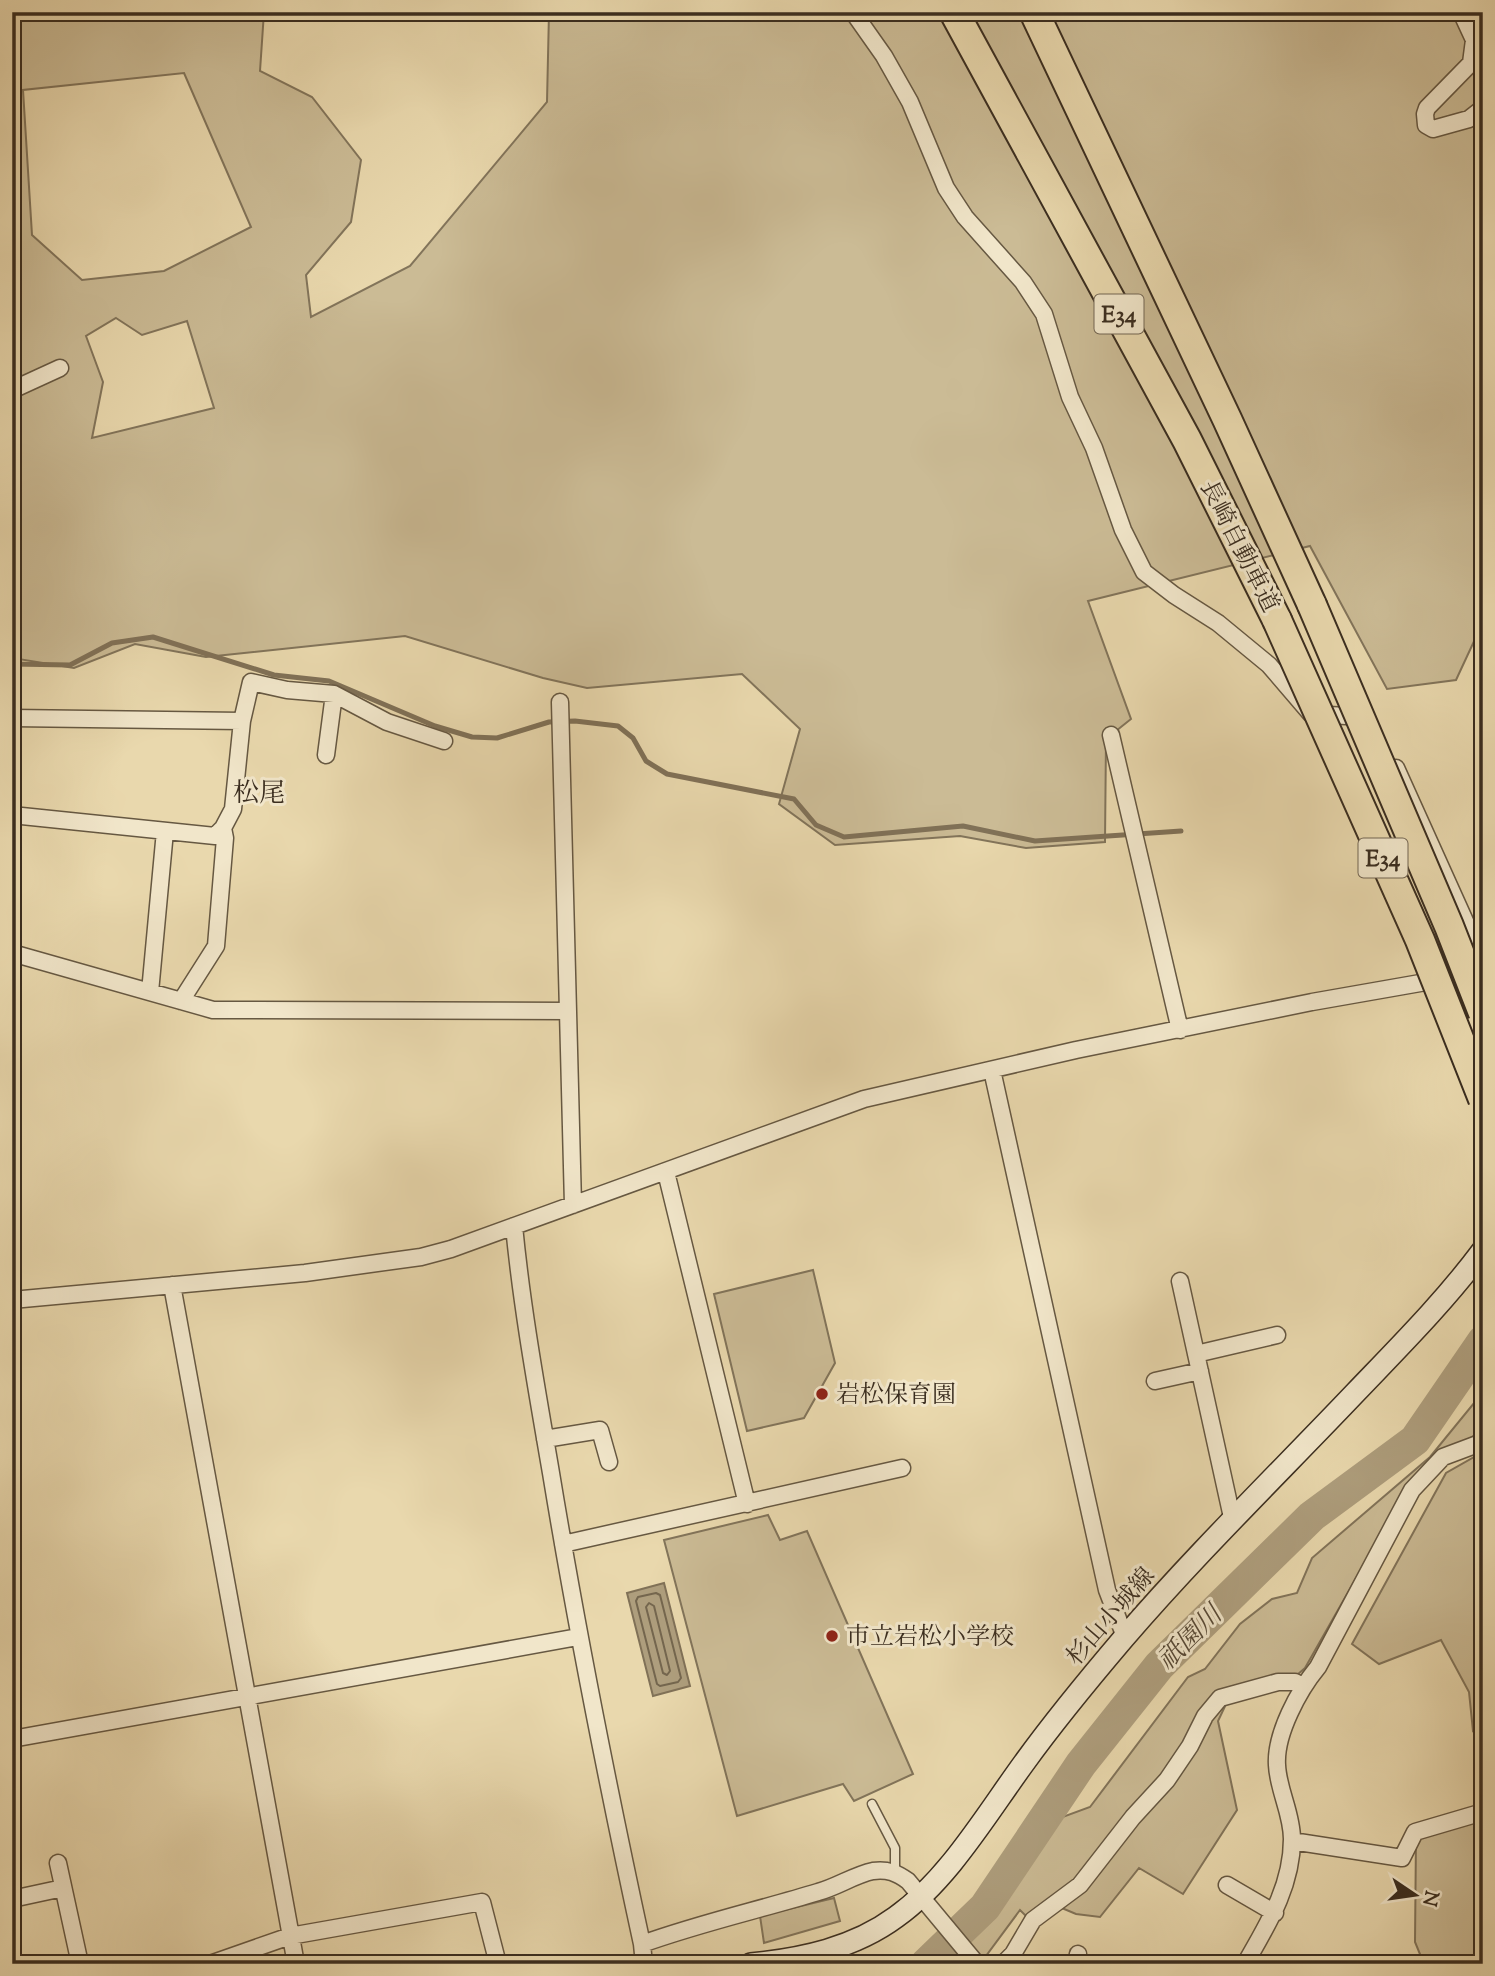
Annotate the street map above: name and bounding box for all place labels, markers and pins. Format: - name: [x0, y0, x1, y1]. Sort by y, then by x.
- place label: 岩松保育園: [836, 1379, 956, 1413]
- marker: 岩松保育園: [814, 1386, 830, 1402]
- place label: 市立岩松小学校: [846, 1621, 1014, 1655]
- marker: 市立岩松小学校: [824, 1628, 840, 1644]

